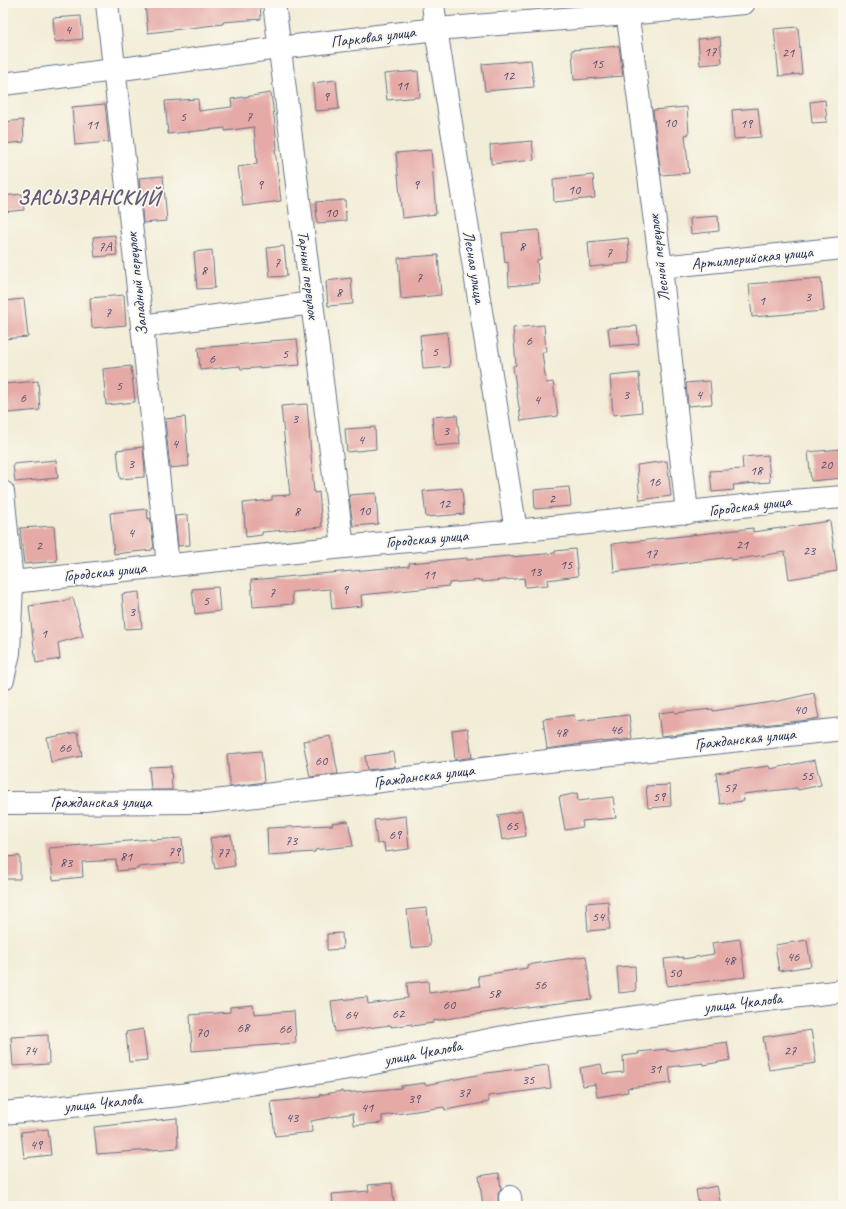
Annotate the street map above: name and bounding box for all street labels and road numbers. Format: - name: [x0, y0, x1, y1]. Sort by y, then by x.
- street label: Парковая улица: [329, 22, 418, 52]
- street label: Лесной переулок: [644, 211, 674, 303]
- street label: Западный переулок: [121, 229, 152, 336]
- street label: Лесная улица: [458, 229, 490, 306]
- street label: Тарный переулок: [293, 230, 324, 322]
- street label: Артиллерийская улица: [690, 242, 815, 274]
- street label: Городская улица: [708, 491, 793, 521]
- street label: Городская улица: [385, 525, 470, 553]
- street label: Городская улица: [63, 558, 148, 586]
- street label: Гражданская улица: [694, 724, 797, 754]
- street label: Гражданская улица: [373, 760, 476, 792]
- street label: Гражданская улица: [50, 792, 153, 812]
- street label: улица Чкалова: [702, 988, 785, 1018]
- street label: улица Чкалова: [382, 1035, 465, 1071]
- street label: улица Чкалова: [62, 1089, 145, 1117]

